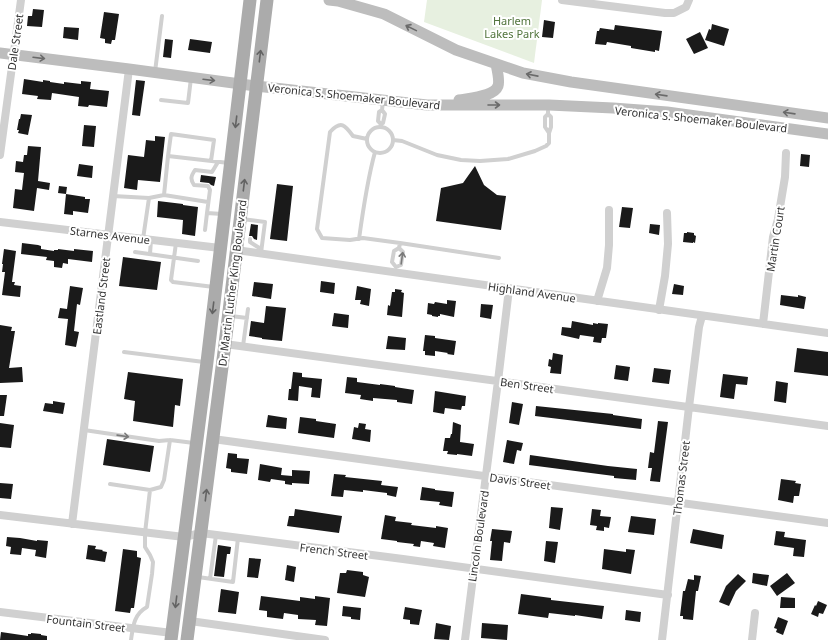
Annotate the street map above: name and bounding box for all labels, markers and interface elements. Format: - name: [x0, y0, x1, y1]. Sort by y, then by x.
- street label: Dale Street: [4, 13, 26, 71]
- park label: Harlem Lakes Park: [484, 13, 540, 41]
- one-way arrow: [406, 24, 418, 31]
- one-way arrow: [256, 50, 264, 63]
- one-way arrow: [32, 54, 45, 62]
- one-way arrow: [526, 71, 539, 79]
- one-way arrow: [202, 76, 215, 83]
- street label: Veronica S. Shoemaker Boulevard: [267, 79, 441, 113]
- one-way arrow: [655, 91, 668, 99]
- one-way arrow: [487, 101, 500, 109]
- street label: Veronica S. Shoemaker Boulevard: [614, 102, 788, 136]
- one-way arrow: [783, 109, 796, 117]
- one-way arrow: [232, 115, 239, 128]
- one-way arrow: [240, 179, 248, 192]
- street label: Dr Martin Luther King Boulevard: [214, 199, 250, 367]
- street label: Martin Court: [762, 205, 788, 273]
- street label: Starnes Avenue: [69, 223, 151, 247]
- one-way arrow: [398, 252, 406, 265]
- street label: Eastland Street: [89, 257, 113, 335]
- street label: Highland Avenue: [487, 278, 577, 306]
- one-way arrow: [209, 301, 217, 314]
- street label: Ben Street: [499, 374, 555, 396]
- one-way arrow: [116, 432, 129, 440]
- street label: Thomas Street: [669, 440, 693, 516]
- street label: Davis Street: [489, 469, 552, 493]
- one-way arrow: [202, 489, 210, 502]
- street label: Lincoln Boulevard: [464, 489, 492, 583]
- street label: French Street: [299, 539, 369, 563]
- one-way arrow: [172, 595, 180, 608]
- street label: Fountain Street: [46, 611, 126, 635]

